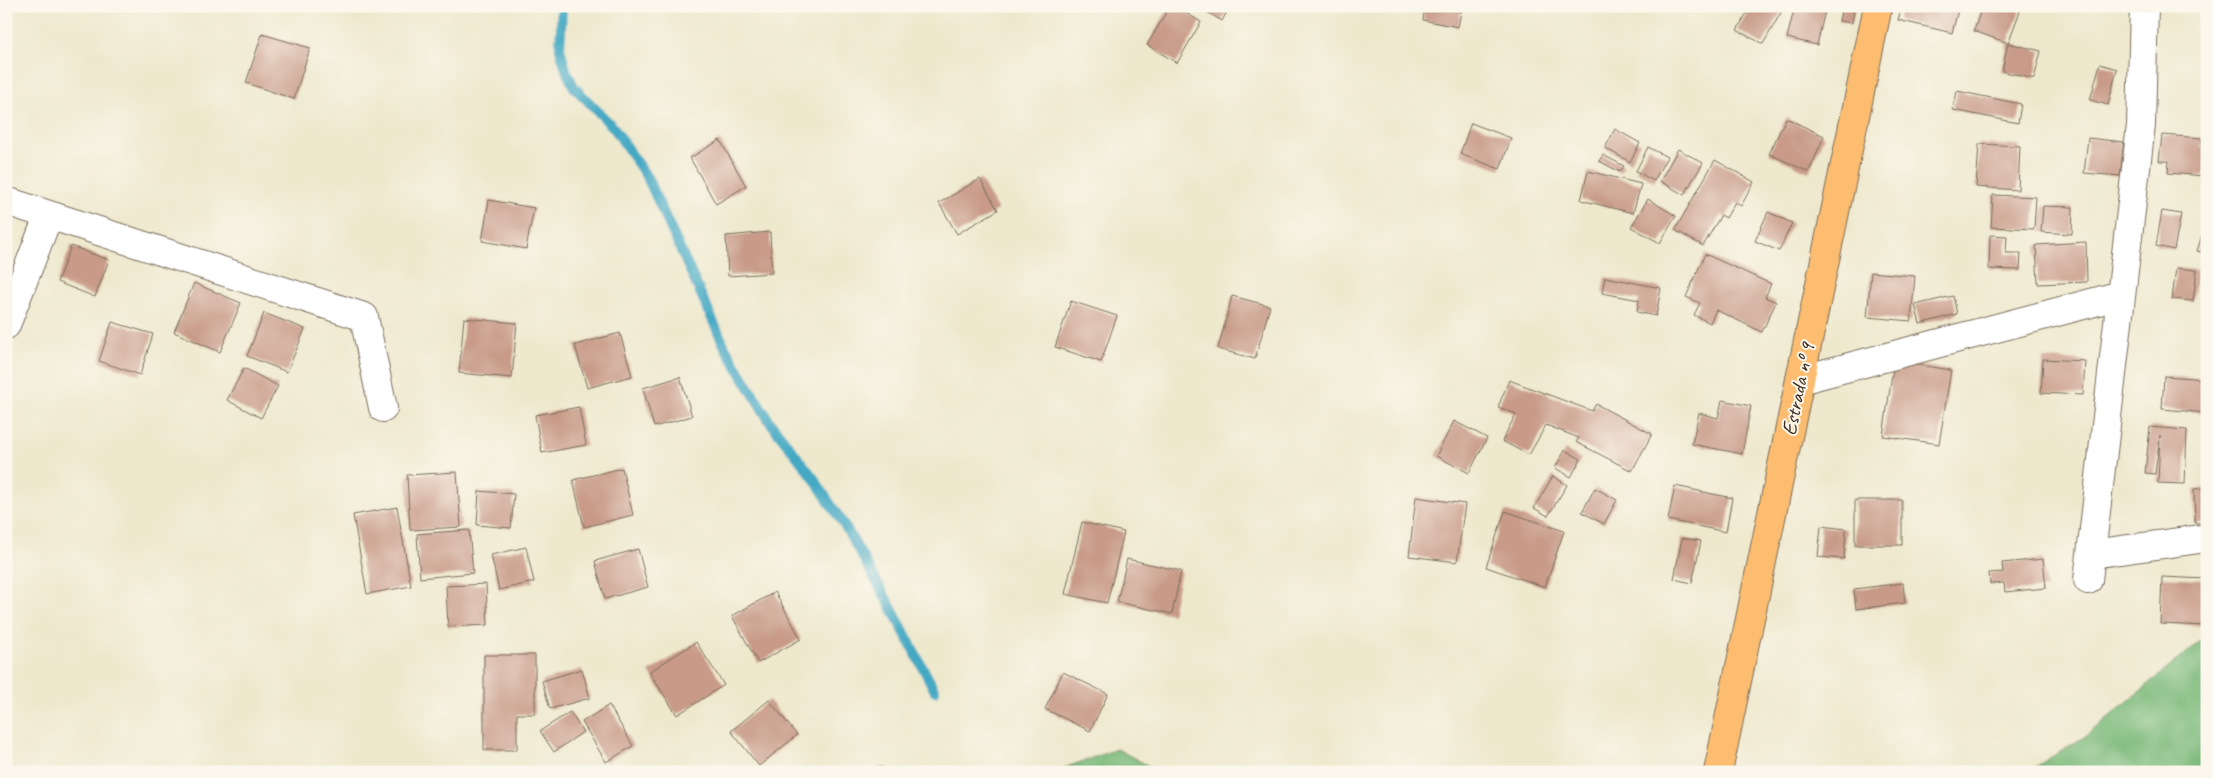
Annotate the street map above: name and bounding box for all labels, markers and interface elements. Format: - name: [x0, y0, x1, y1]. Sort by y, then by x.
- street label: Estrada nº 9: [1776, 339, 1821, 438]

